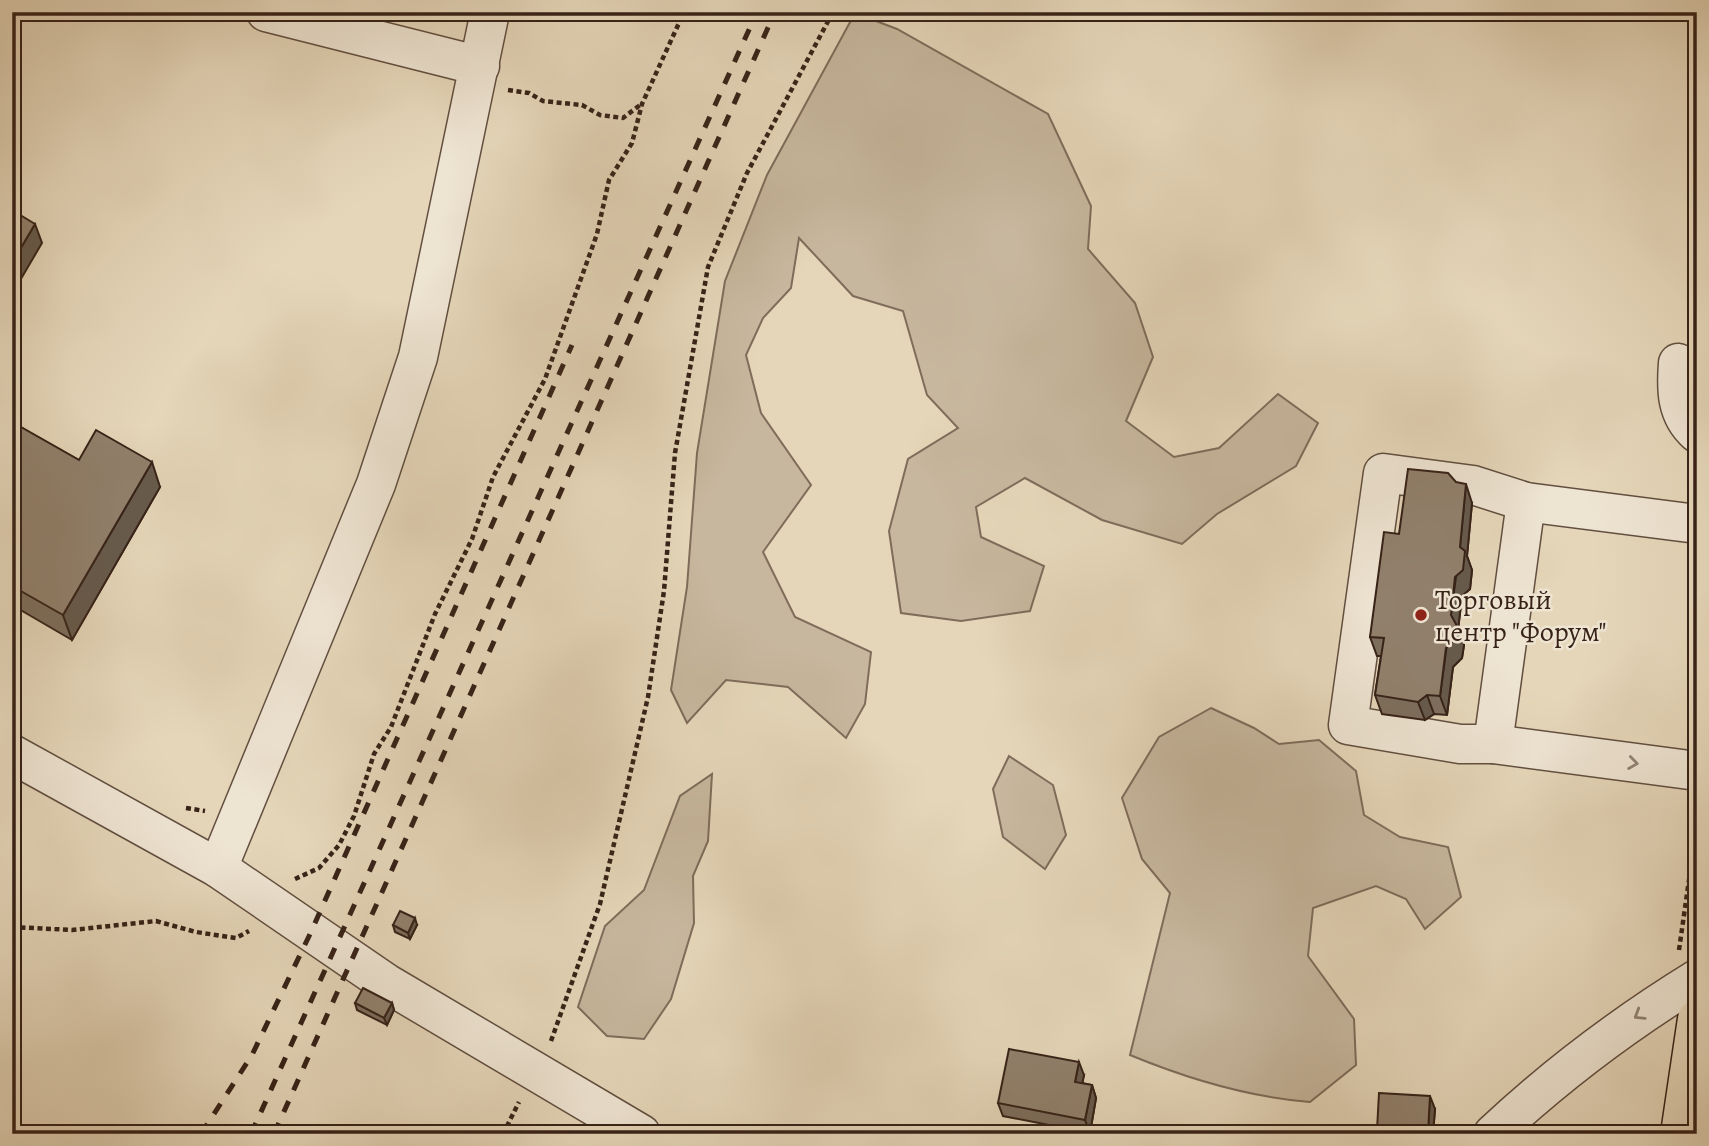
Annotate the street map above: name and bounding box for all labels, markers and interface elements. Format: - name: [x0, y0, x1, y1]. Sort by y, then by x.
- place label: Торговый центр "Форум": [1435, 581, 1607, 651]
- marker: Торговый центр "Форум": [1413, 607, 1429, 623]
- one-way arrow: [1628, 755, 1639, 770]
- one-way arrow: [1634, 1006, 1647, 1019]

